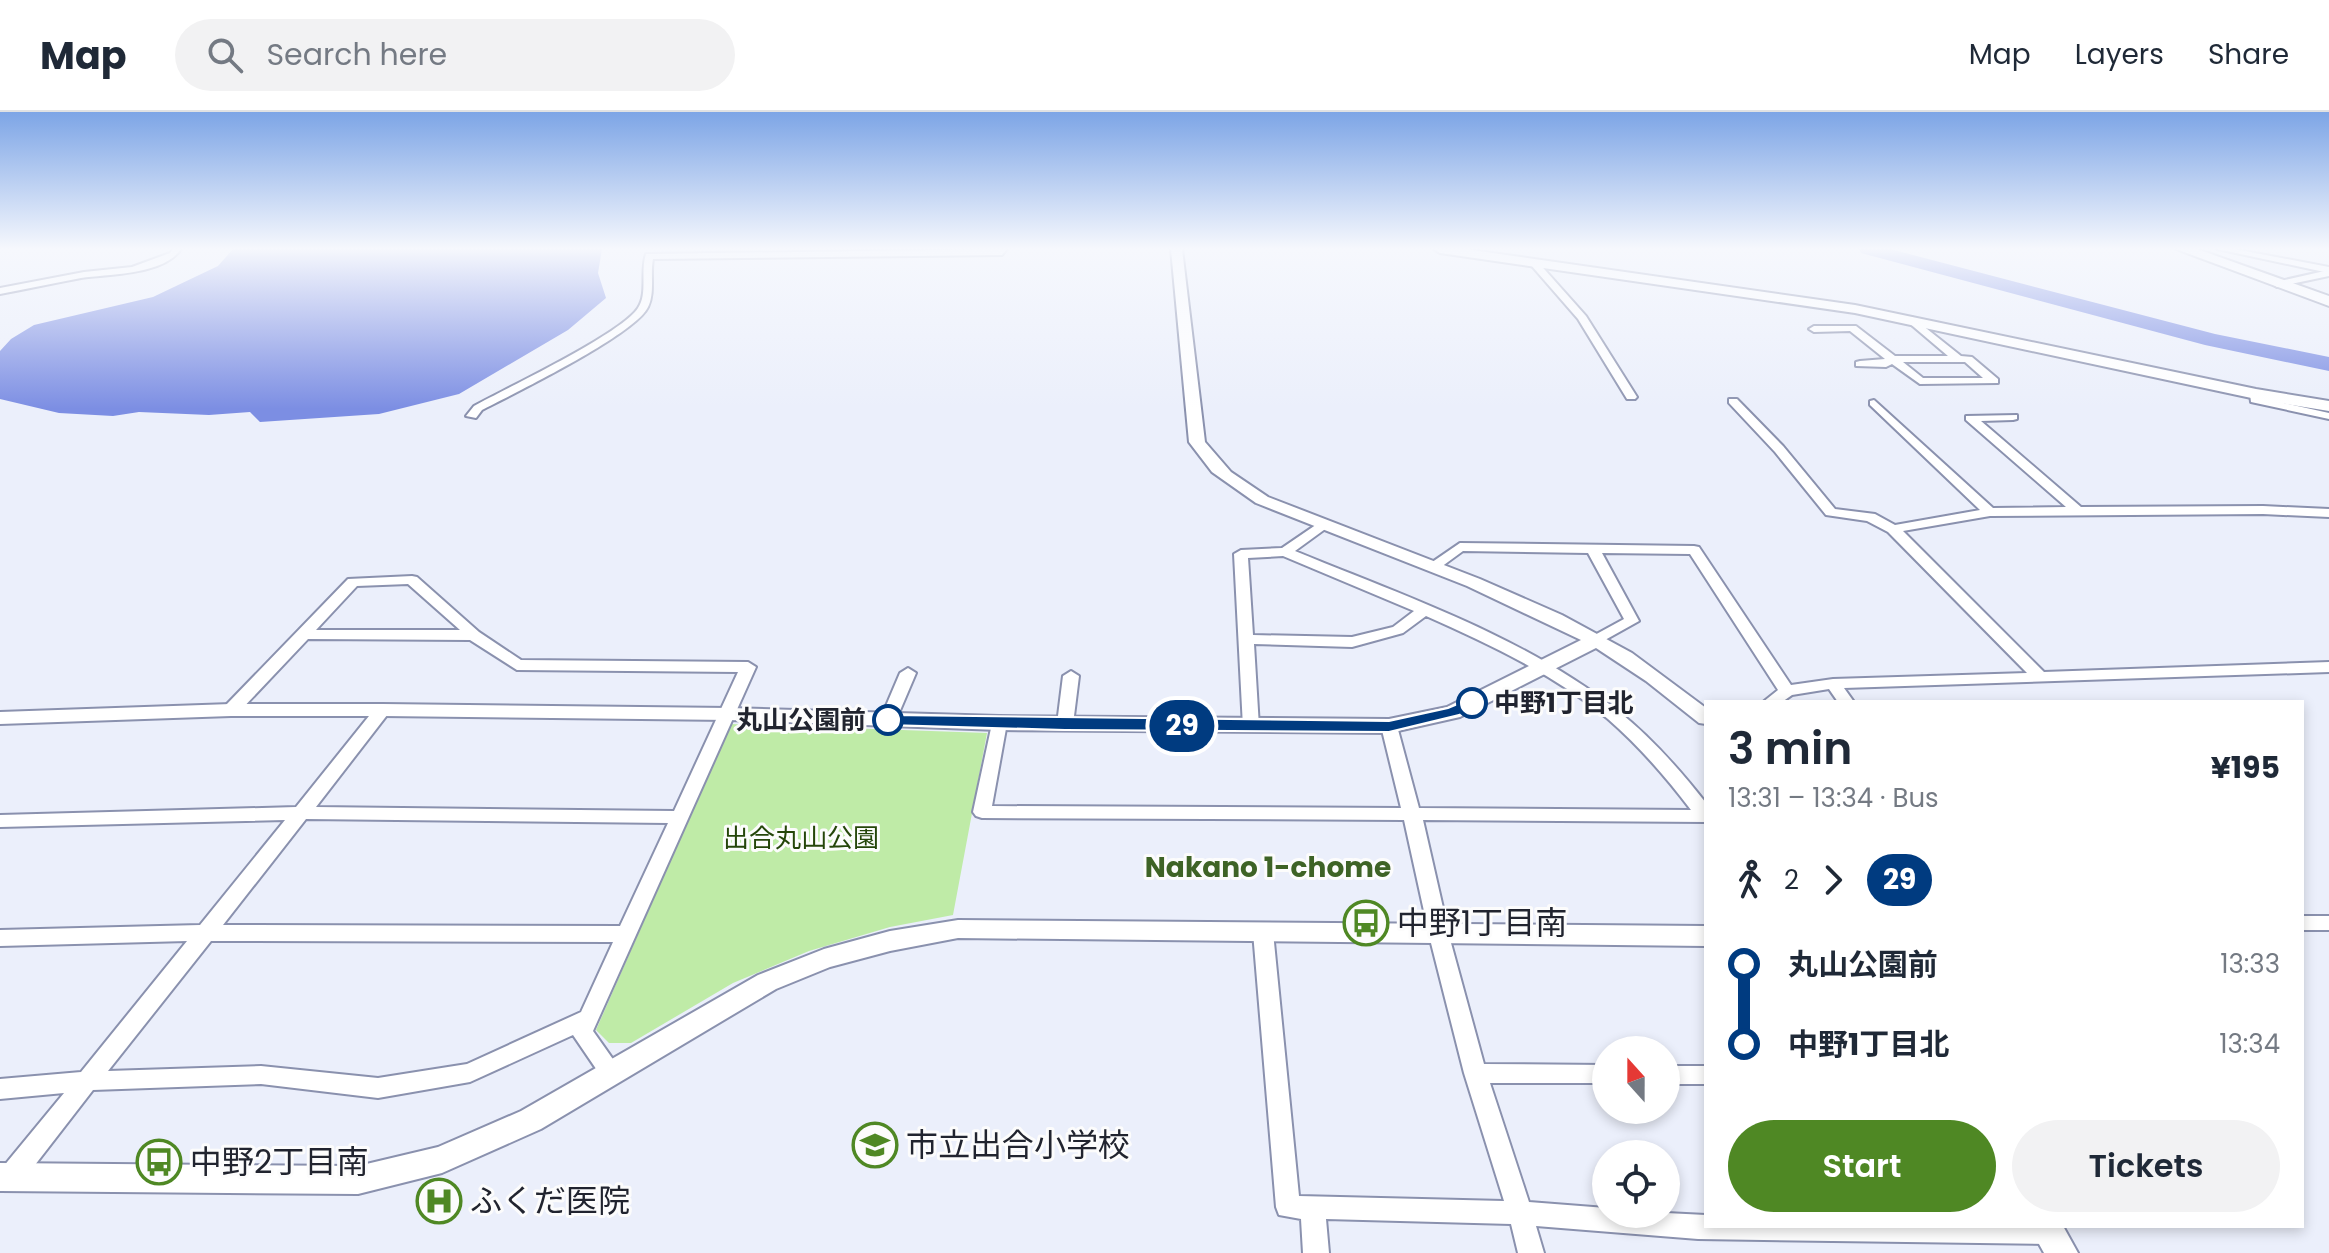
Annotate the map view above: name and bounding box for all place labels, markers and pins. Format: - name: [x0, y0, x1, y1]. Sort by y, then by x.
- place label: 中野1丁目北: [1494, 685, 1634, 721]
- marker: 中野1丁目北: [1457, 688, 1487, 718]
- place label: 丸山公園前: [736, 702, 866, 738]
- marker: 丸山公園前: [873, 705, 903, 735]
- bus stop icon: 中野1丁目南: [1342, 899, 1390, 947]
- place label: 中野1丁目南: [1397, 900, 1567, 945]
- school or university icon: 市立出合小学校: [851, 1121, 899, 1169]
- place label: 市立出合小学校: [906, 1122, 1130, 1167]
- bus stop icon: 中野2丁目南: [135, 1138, 183, 1186]
- place label: 中野2丁目南: [190, 1139, 368, 1184]
- hospital icon: ふくだ医院: [415, 1177, 463, 1225]
- place label: ふくだ医院: [470, 1178, 630, 1223]

